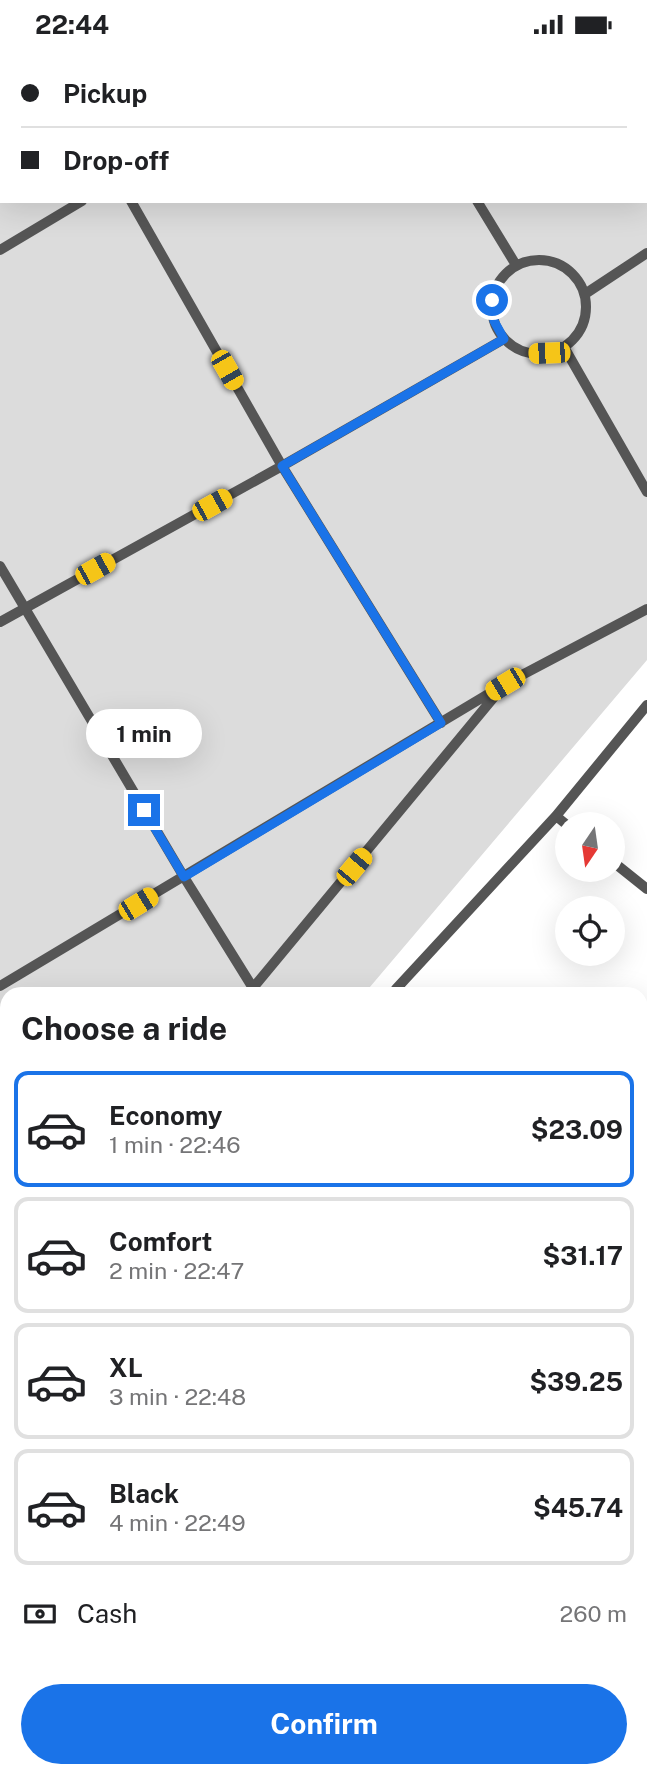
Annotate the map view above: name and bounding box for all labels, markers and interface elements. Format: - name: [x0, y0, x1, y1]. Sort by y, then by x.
- text: 22:44: [35, 9, 109, 40]
- text: Pickup: [63, 78, 147, 109]
- text: Drop-off: [63, 145, 169, 176]
- route start: [476, 284, 508, 316]
- car: [528, 342, 571, 364]
- car: [208, 347, 247, 393]
- car: [189, 486, 236, 524]
- car: [72, 550, 119, 588]
- car: [482, 664, 529, 704]
- callout: 1 min: [86, 709, 202, 757]
- text: 1 min: [116, 720, 172, 747]
- route end: [128, 794, 160, 826]
- north arrow: [555, 812, 625, 882]
- map controls: [555, 812, 625, 966]
- car: [333, 844, 376, 890]
- car: [115, 884, 162, 924]
- button: locate: [555, 896, 625, 966]
- text: Choose a ride: [21, 1010, 227, 1047]
- icon: car: [25, 1098, 88, 1161]
- text: Economy: [109, 1100, 222, 1131]
- text: $23.09: [531, 1114, 623, 1145]
- text: 1 min · 22:46: [109, 1131, 241, 1158]
- icon: car: [25, 1224, 88, 1287]
- text: Comfort: [109, 1226, 212, 1257]
- text: $31.17: [542, 1240, 623, 1271]
- text: 2 min · 22:47: [109, 1257, 244, 1284]
- icon: car: [25, 1350, 88, 1413]
- text: XL: [109, 1352, 143, 1383]
- text: $39.25: [529, 1366, 623, 1397]
- text: 3 min · 22:48: [109, 1383, 246, 1410]
- icon: car: [25, 1476, 88, 1539]
- text: Black: [109, 1478, 179, 1509]
- text: $45.74: [533, 1492, 623, 1523]
- text: 4 min · 22:49: [109, 1509, 246, 1536]
- icon: cash: [21, 1595, 59, 1633]
- text: Cash: [77, 1598, 137, 1629]
- text: 260 m: [560, 1600, 627, 1627]
- button: Confirm: [21, 1684, 627, 1764]

